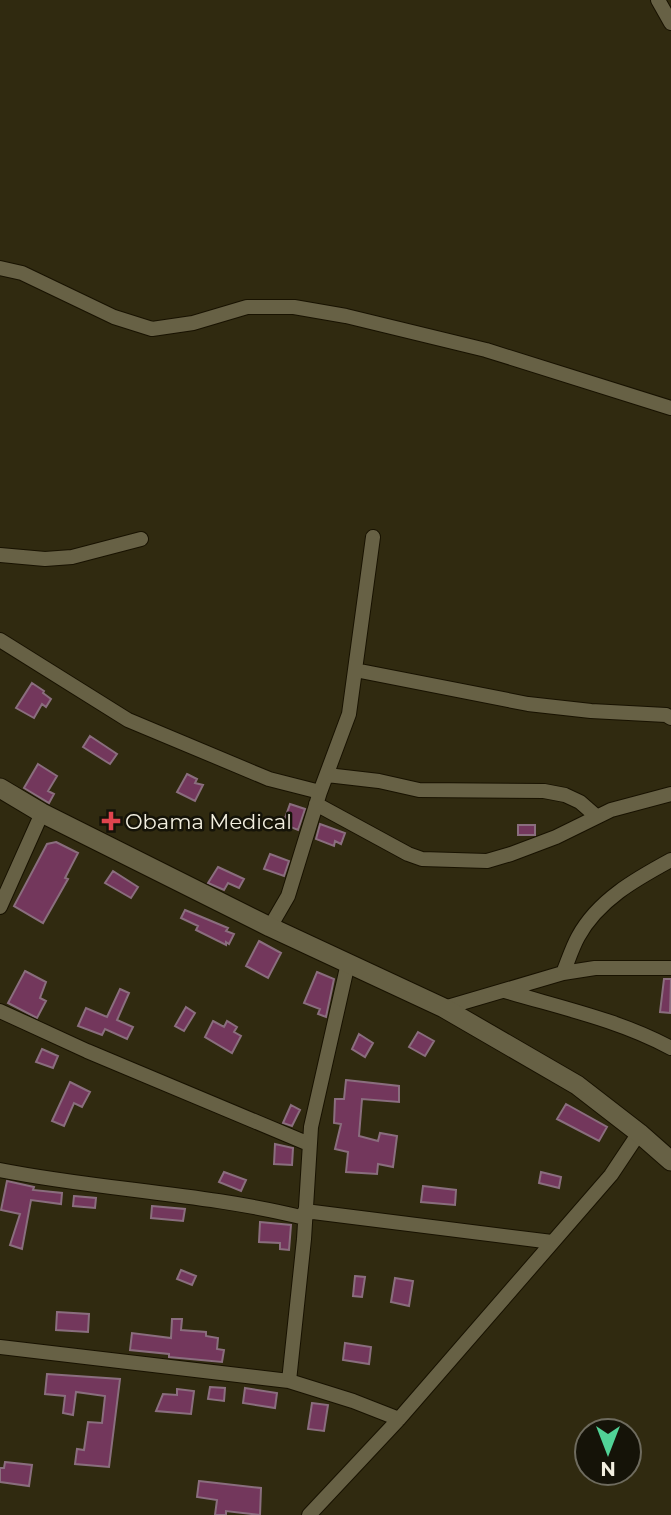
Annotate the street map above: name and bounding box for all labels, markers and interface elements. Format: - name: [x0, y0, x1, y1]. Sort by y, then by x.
- place label: Obama Medical: [125, 809, 292, 834]
- marker: Obama Medical: [103, 813, 119, 829]
- north arrow: [573, 1417, 643, 1487]
- text: N: [600, 1457, 616, 1480]

